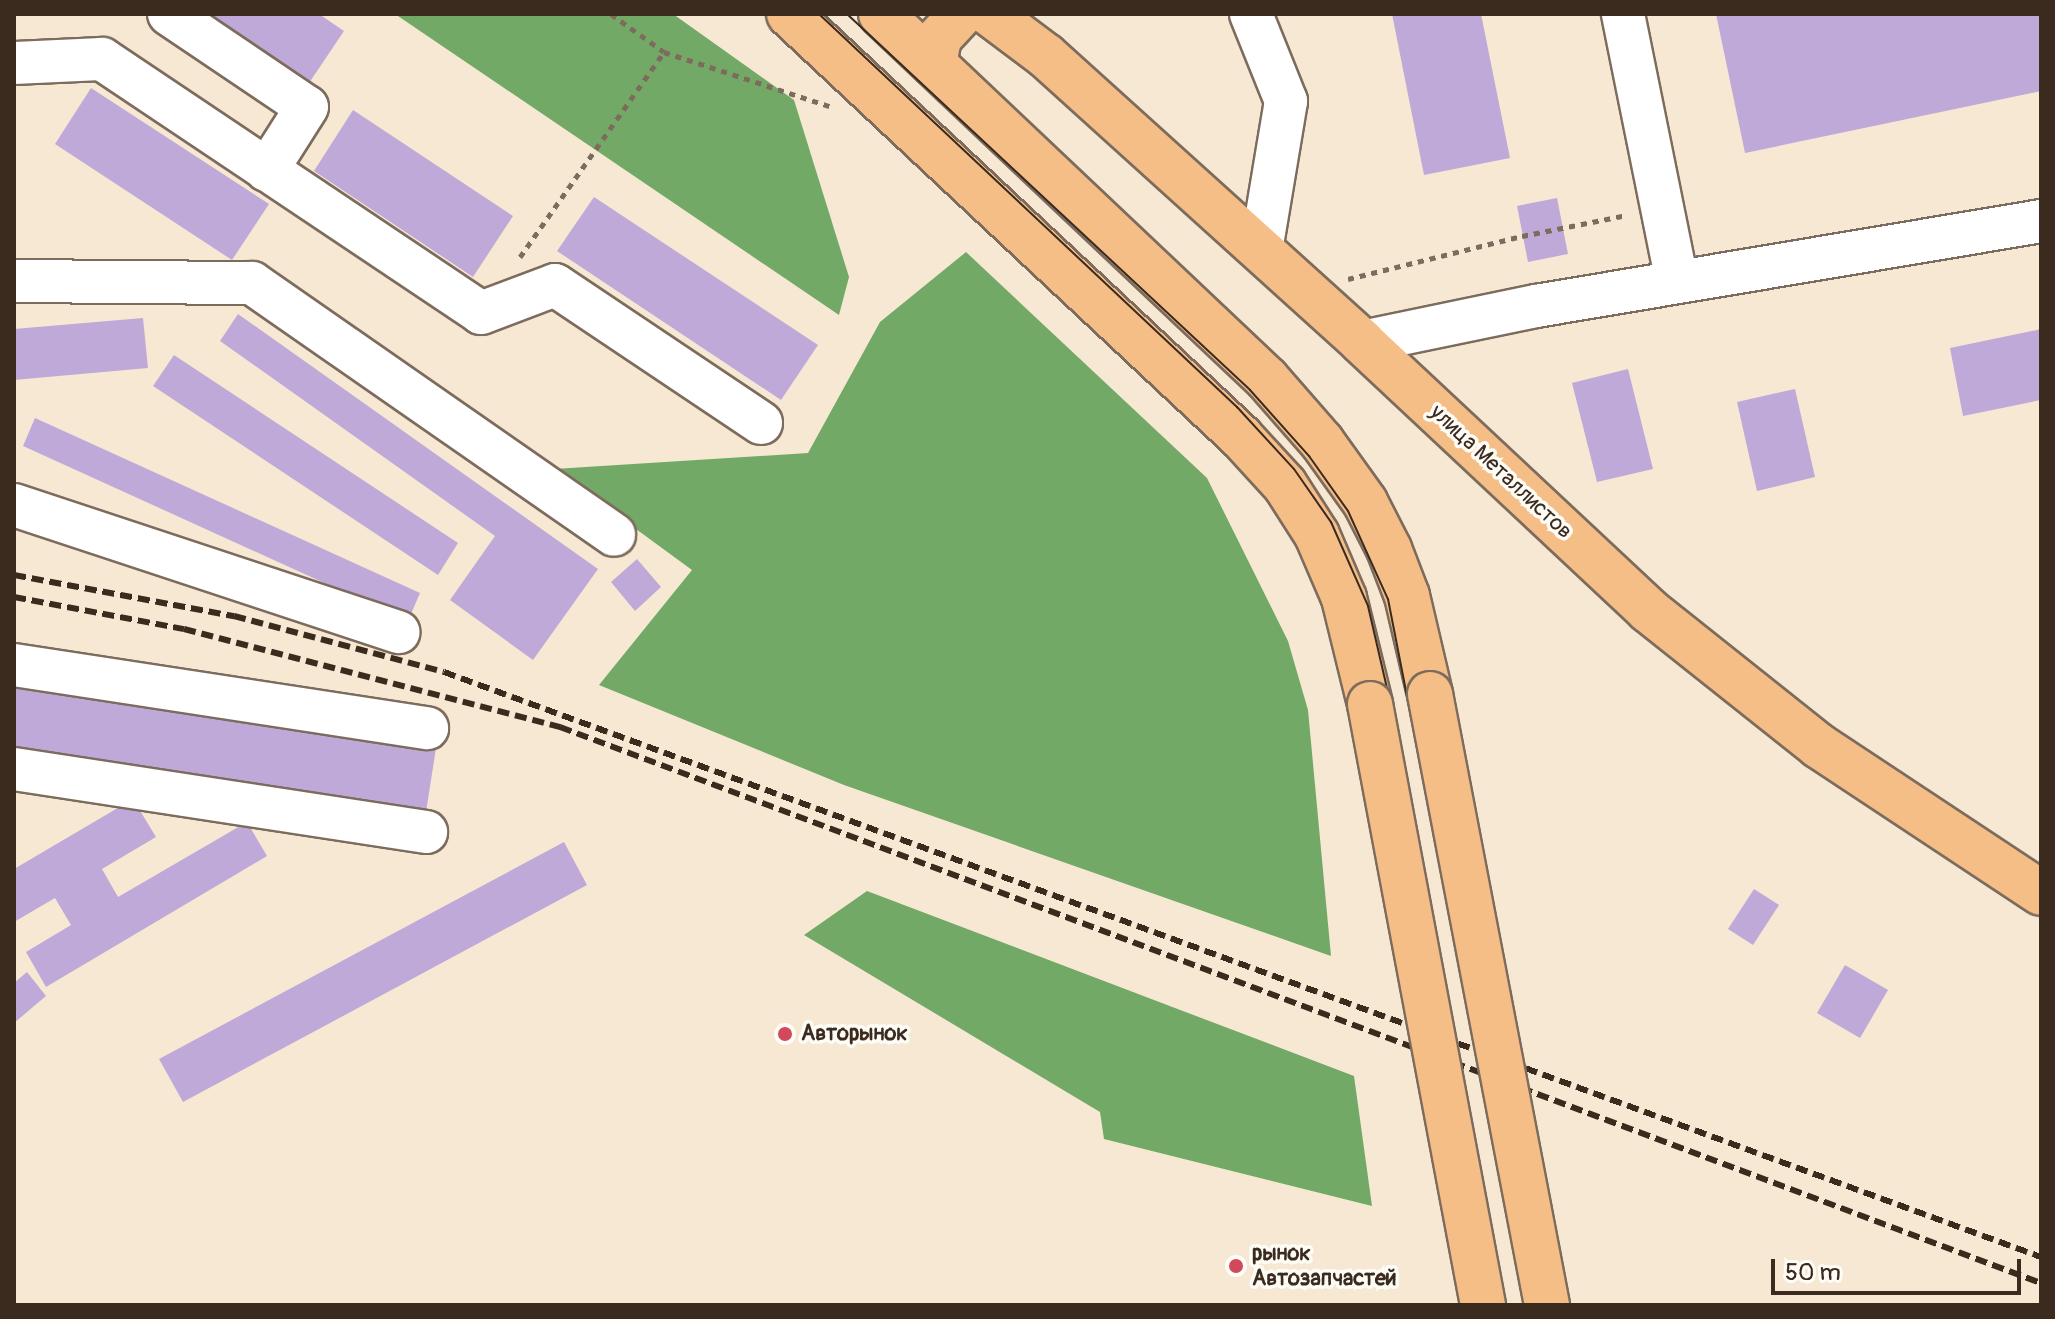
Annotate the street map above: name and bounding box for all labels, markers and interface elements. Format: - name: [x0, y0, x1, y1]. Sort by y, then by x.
- street label: улица Металлистов: [1424, 399, 1578, 545]
- place label: Авторынок: [801, 1021, 908, 1047]
- marker: Авторынок: [776, 1025, 794, 1043]
- place label: рынок Автозапчастей: [1252, 1240, 1396, 1292]
- scale bar: [1775, 1243, 2025, 1293]
- marker: рынок Автозапчастей: [1227, 1257, 1245, 1275]
- text: 50 m: [1785, 1258, 1841, 1287]

